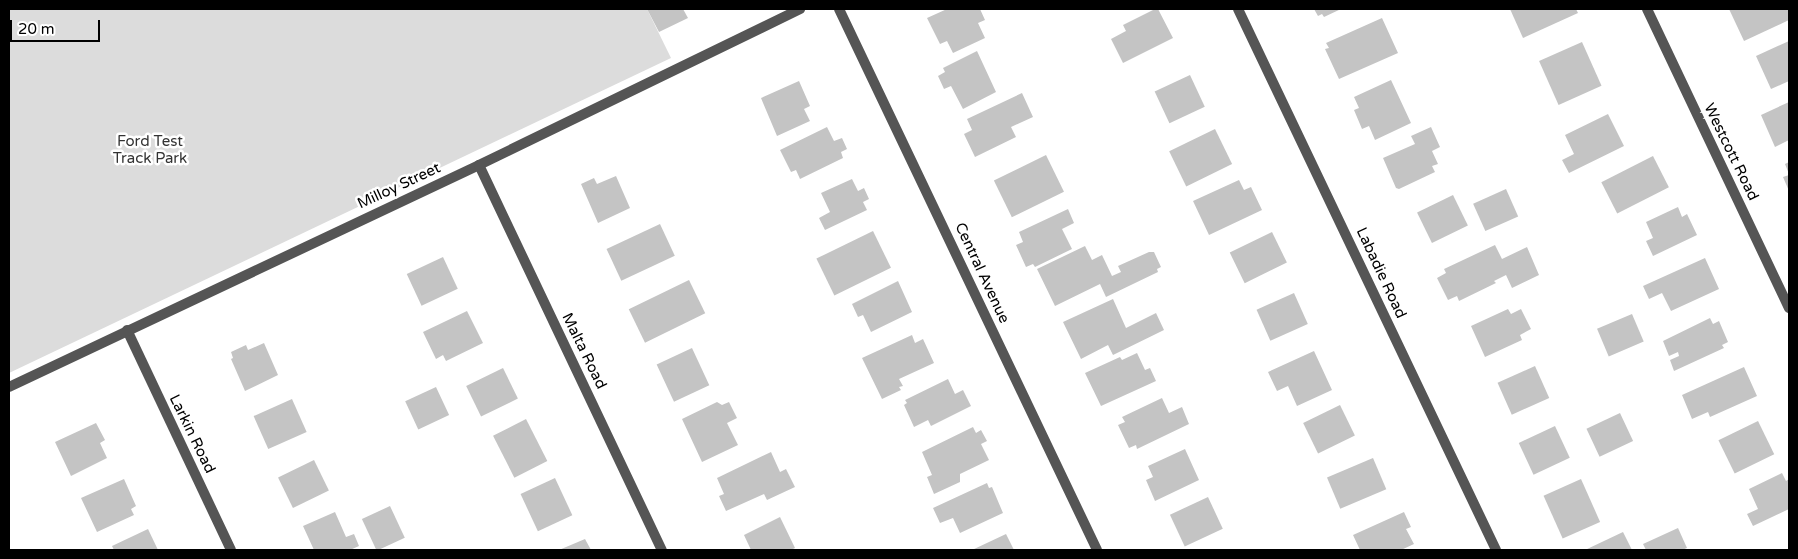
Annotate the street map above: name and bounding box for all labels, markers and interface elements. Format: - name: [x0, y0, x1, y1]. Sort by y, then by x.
- scale bar: [12, 10, 102, 42]
- text: 20 m: [18, 20, 55, 38]
- street label: Westcott Road: [1700, 101, 1762, 203]
- park label: Ford Test Track Park: [113, 132, 187, 167]
- street label: Milloy Street: [355, 159, 443, 213]
- street label: Central Avenue: [951, 220, 1013, 326]
- street label: Labadie Road: [1352, 225, 1410, 321]
- street label: Malta Road: [558, 310, 610, 392]
- street label: Larkin Road: [165, 392, 219, 476]

